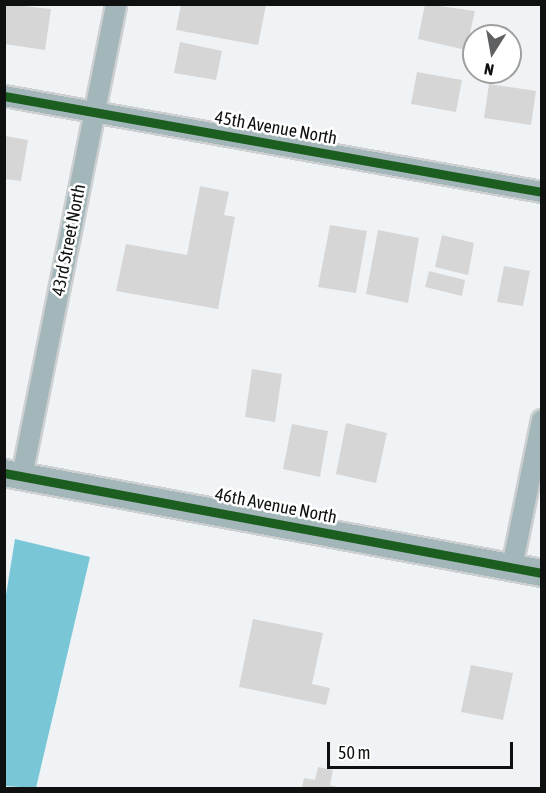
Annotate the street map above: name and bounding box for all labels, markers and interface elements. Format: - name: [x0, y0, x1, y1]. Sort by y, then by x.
- north arrow: [462, 24, 522, 84]
- text: N: [483, 60, 495, 79]
- street label: 45th Avenue North: [213, 107, 339, 149]
- street label: 43rd Street North: [48, 182, 90, 298]
- street label: 46th Avenue North: [213, 484, 339, 528]
- scale bar: [330, 730, 516, 768]
- text: 50 m: [338, 742, 370, 763]

